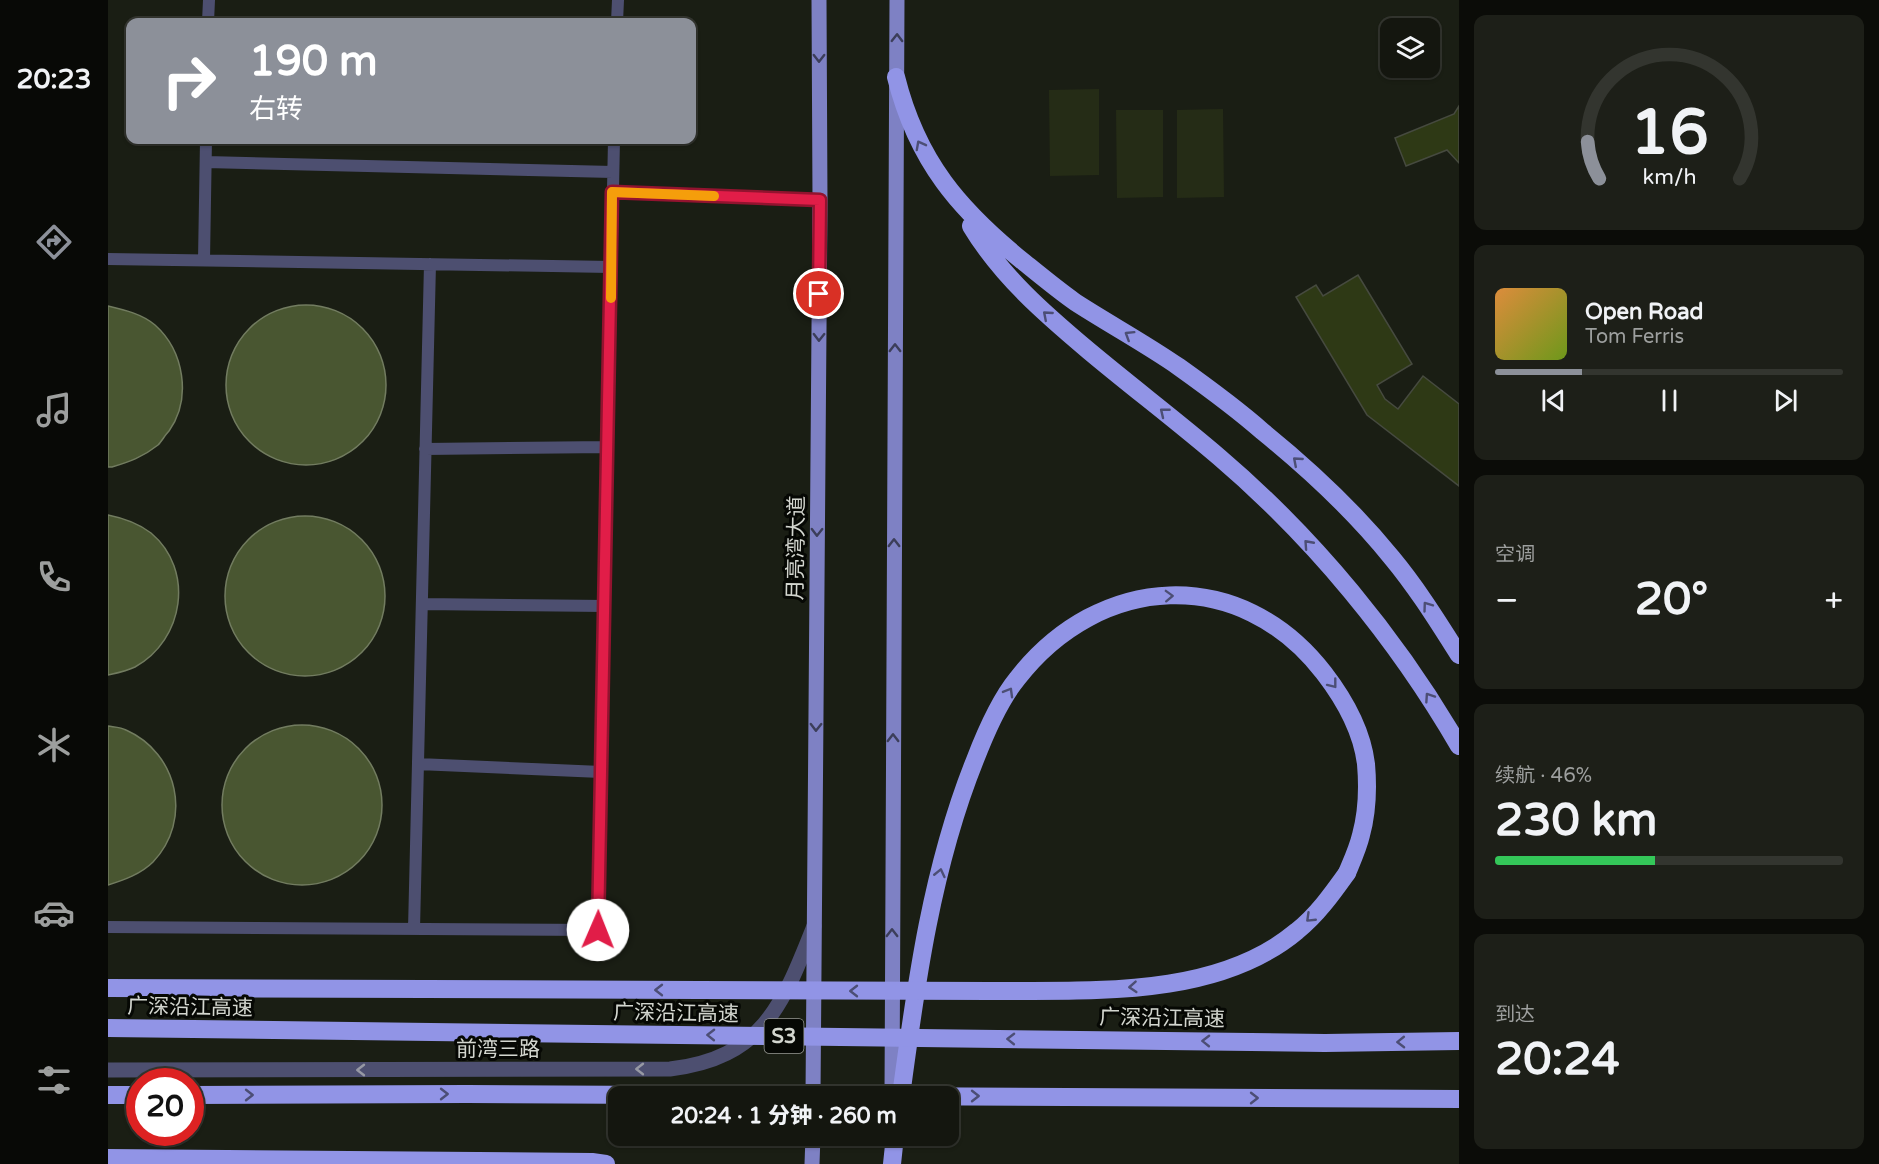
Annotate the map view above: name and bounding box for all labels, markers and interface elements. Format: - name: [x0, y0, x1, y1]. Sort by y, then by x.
- map controls: [1380, 18, 1440, 78]
- button: layers: [1380, 18, 1440, 78]
- one-way arrow: [891, 34, 903, 43]
- text: 190 m: [249, 36, 378, 87]
- icon: right: [150, 42, 228, 120]
- one-way arrow: [813, 54, 825, 63]
- text: 20:23: [17, 63, 91, 96]
- text: 右转: [249, 93, 303, 126]
- text: 16: [1630, 97, 1708, 172]
- one-way arrow: [916, 141, 927, 151]
- text: km/h: [1642, 165, 1696, 191]
- icon: directions: [33, 221, 75, 263]
- pin: [793, 268, 844, 319]
- icon: arrive: [802, 277, 835, 310]
- text: Open Road: [1585, 299, 1703, 325]
- one-way arrow: [1043, 311, 1054, 322]
- text: Tom Ferris: [1585, 325, 1684, 349]
- one-way arrow: [1125, 331, 1135, 343]
- one-way arrow: [813, 333, 825, 342]
- one-way arrow: [889, 344, 901, 353]
- icon: previous: [1537, 384, 1570, 417]
- icon: pause: [1653, 384, 1686, 417]
- icon: next: [1769, 384, 1802, 417]
- icon: music: [33, 389, 75, 431]
- one-way arrow: [1160, 409, 1171, 420]
- one-way arrow: [1293, 457, 1304, 468]
- street label: 月亮湾大道: [783, 495, 810, 601]
- one-way arrow: [811, 528, 823, 537]
- one-way arrow: [888, 539, 900, 548]
- one-way arrow: [1304, 540, 1315, 551]
- text: 空调: [1495, 543, 1535, 567]
- icon: phone: [33, 556, 75, 598]
- text: 20°: [1635, 573, 1708, 627]
- text: −: [1495, 581, 1519, 620]
- text: +: [1824, 581, 1843, 620]
- one-way arrow: [1164, 589, 1173, 602]
- one-way arrow: [1423, 602, 1434, 613]
- one-way arrow: [1325, 678, 1336, 689]
- one-way arrow: [1002, 688, 1013, 698]
- one-way arrow: [1425, 692, 1436, 703]
- one-way arrow: [809, 723, 822, 732]
- icon: climate: [33, 724, 75, 766]
- one-way arrow: [887, 734, 899, 743]
- text: 续航 · 46%: [1495, 764, 1592, 788]
- text: 230 km: [1495, 794, 1657, 848]
- one-way arrow: [932, 869, 945, 879]
- icon: car: [33, 892, 75, 934]
- position arrow: [566, 898, 630, 962]
- one-way arrow: [1307, 911, 1318, 922]
- one-way arrow: [886, 929, 898, 938]
- one-way arrow: [1128, 981, 1137, 994]
- one-way arrow: [654, 984, 663, 996]
- one-way arrow: [849, 985, 858, 997]
- street label: 广深沿江高速: [127, 994, 253, 1021]
- street label: 广深沿江高速: [613, 1000, 739, 1027]
- text: 到达: [1495, 1003, 1535, 1027]
- street label: 广深沿江高速: [1099, 1005, 1225, 1032]
- road number: S3: [764, 1019, 804, 1053]
- one-way arrow: [706, 1029, 715, 1042]
- one-way arrow: [1006, 1033, 1015, 1045]
- text: 20:24: [1495, 1033, 1620, 1087]
- one-way arrow: [1201, 1035, 1210, 1047]
- one-way arrow: [1396, 1035, 1405, 1048]
- street label: 前湾三路: [456, 1037, 540, 1062]
- icon: filters: [33, 1059, 75, 1101]
- one-way arrow: [636, 1063, 645, 1075]
- one-way arrow: [357, 1064, 366, 1076]
- speed limit sign: 20: [126, 1068, 204, 1146]
- one-way arrow: [439, 1088, 448, 1100]
- one-way arrow: [244, 1089, 253, 1101]
- one-way arrow: [970, 1090, 979, 1102]
- one-way arrow: [1249, 1092, 1258, 1104]
- text: 20:24 · 1 分钟 · 260 m: [670, 1103, 897, 1129]

